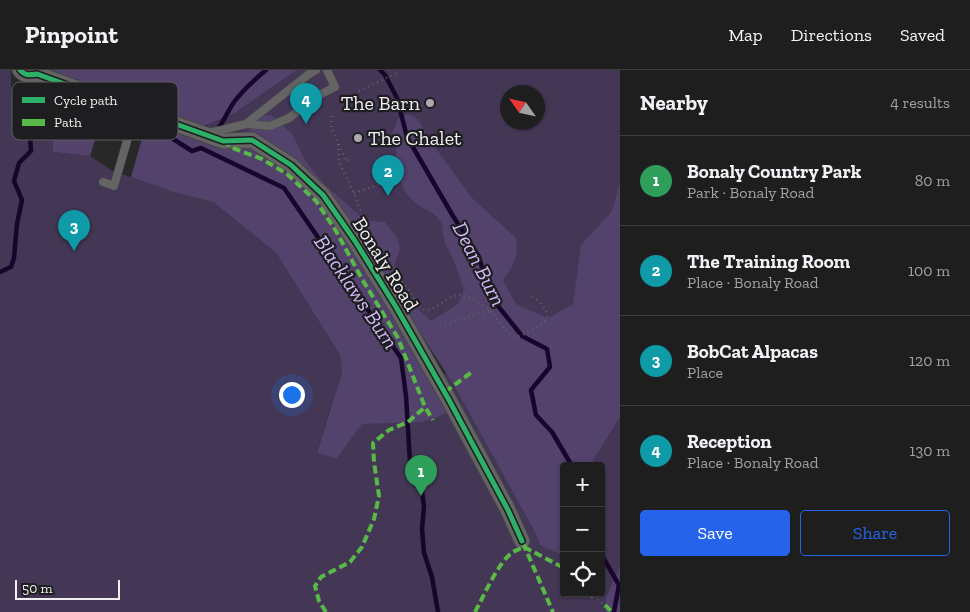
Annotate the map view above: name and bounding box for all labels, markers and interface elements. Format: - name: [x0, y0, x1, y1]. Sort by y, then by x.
- text: Pinpoint: [25, 20, 118, 49]
- text: Map: [728, 24, 763, 46]
- text: Directions: [791, 24, 872, 46]
- text: Saved: [900, 24, 945, 46]
- legend: [12, 82, 178, 140]
- pin: 4: [290, 83, 322, 124]
- north arrow: [500, 85, 545, 130]
- text: Nearby: [640, 90, 708, 115]
- place label: The Barn: [341, 91, 421, 115]
- text: Cycle path: [54, 92, 118, 109]
- text: 4 results: [890, 93, 950, 112]
- marker: The Barn: [424, 97, 436, 109]
- text: Path: [54, 114, 82, 131]
- place label: The Chalet: [368, 126, 462, 150]
- marker: The Chalet: [352, 132, 364, 144]
- pin: 2: [372, 155, 404, 196]
- text: Bonaly Country Park: [687, 160, 861, 183]
- text: 1: [653, 171, 659, 190]
- text: 80 m: [915, 171, 950, 190]
- text: Park · Bonaly Road: [687, 183, 814, 202]
- pin: 3: [58, 210, 90, 251]
- street label: Bonaly Road: [348, 213, 424, 315]
- water label: Dean Burn: [448, 218, 511, 310]
- water label: Blacklaws Burn: [309, 230, 404, 353]
- text: The Training Room: [687, 250, 850, 273]
- text: 2: [652, 261, 660, 280]
- text: 100 m: [908, 261, 950, 280]
- text: Place · Bonaly Road: [687, 273, 819, 292]
- text: BobCat Alpacas: [687, 340, 818, 363]
- text: 3: [652, 351, 660, 370]
- text: 120 m: [909, 351, 950, 370]
- text: Place: [687, 363, 723, 382]
- your location: [279, 382, 305, 408]
- text: Reception: [687, 430, 772, 453]
- text: 4: [651, 441, 661, 460]
- text: 130 m: [909, 441, 950, 460]
- text: Place · Bonaly Road: [687, 453, 819, 472]
- pin: 1: [405, 455, 437, 496]
- map controls: [560, 462, 605, 597]
- button: +: [560, 462, 605, 507]
- button: −: [560, 507, 605, 552]
- button: Save: [640, 510, 790, 556]
- button: Share: [800, 510, 950, 556]
- button: locate: [560, 552, 605, 597]
- scale bar: [15, 577, 120, 600]
- text: 50 m: [22, 580, 53, 597]

